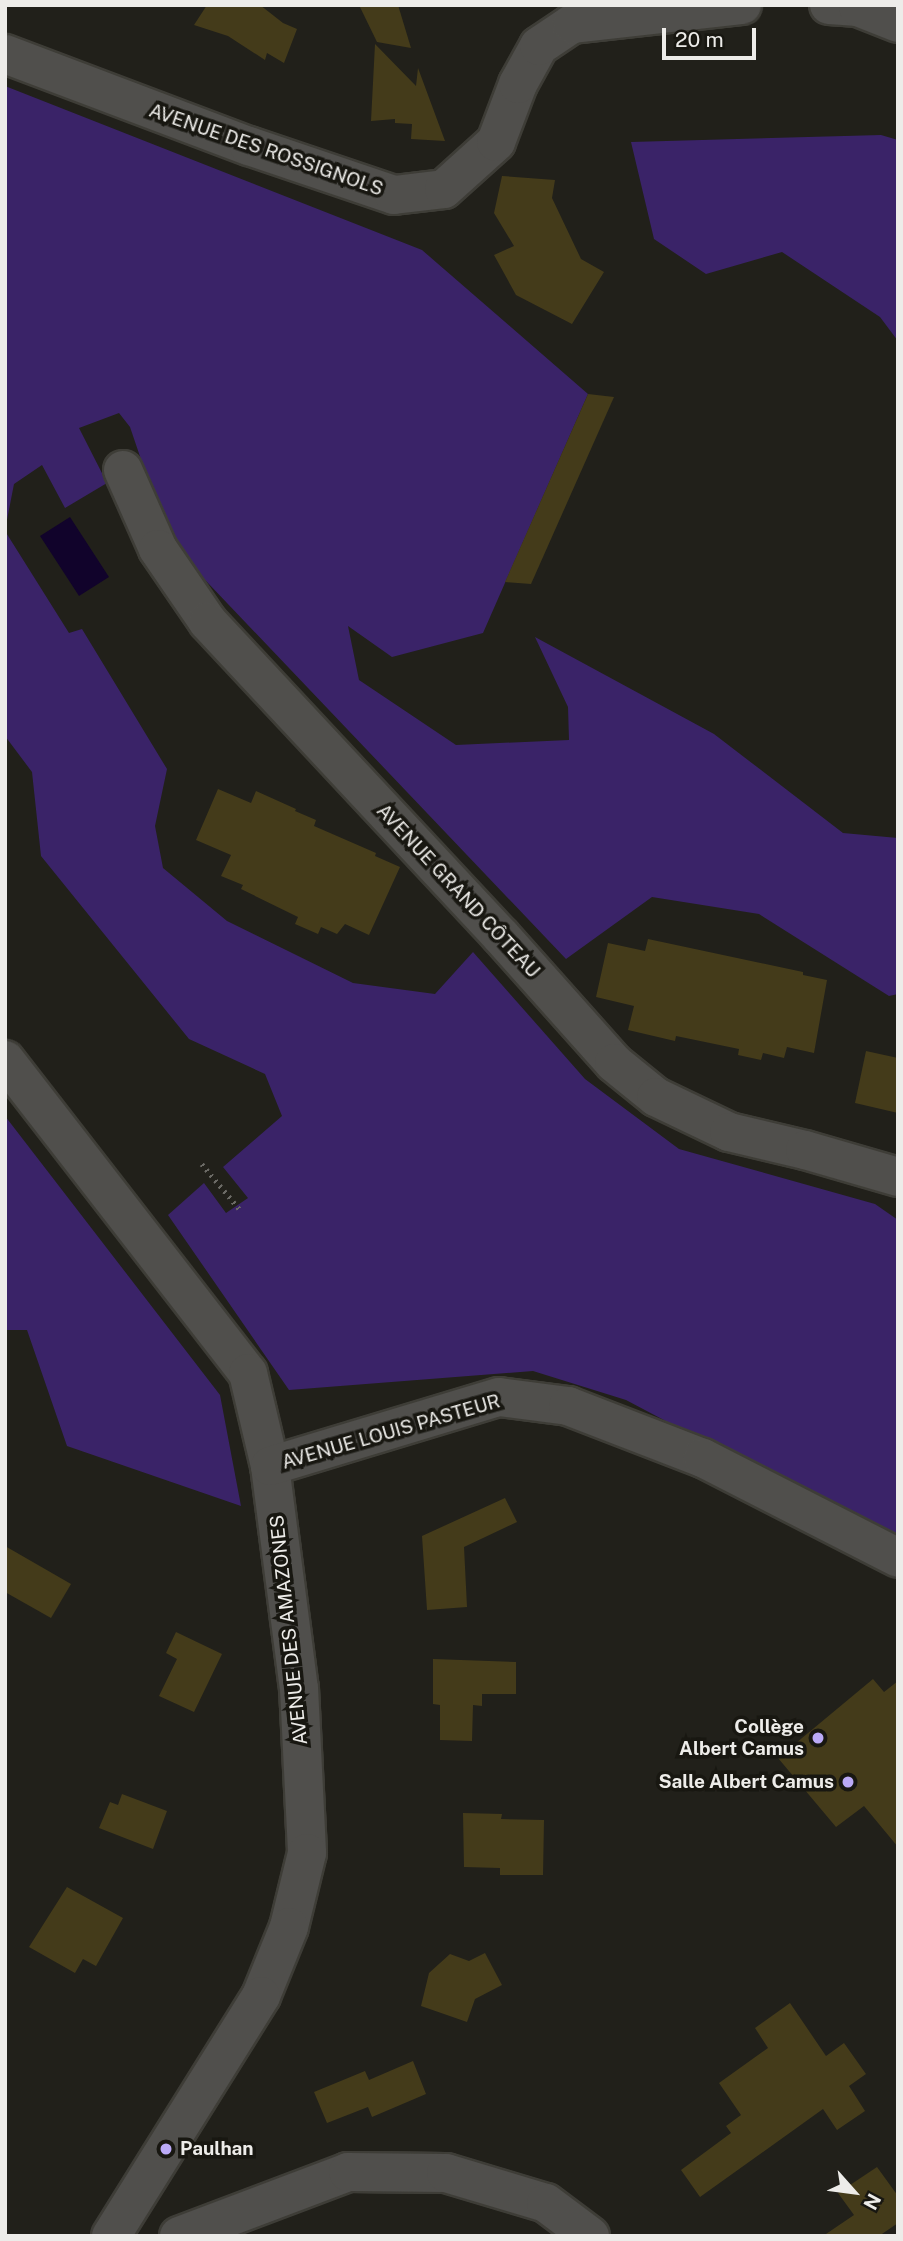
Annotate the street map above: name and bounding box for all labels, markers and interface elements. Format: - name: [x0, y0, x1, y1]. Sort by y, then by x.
- scale bar: [665, 14, 760, 58]
- text: 20 m: [675, 27, 724, 52]
- street label: AVENUE DES ROSSIGNOLS: [146, 99, 386, 201]
- street label: AVENUE GRAND CÔTEAU: [372, 800, 544, 982]
- street label: AVENUE LOUIS PASTEUR: [279, 1390, 503, 1474]
- street label: AVENUE DES AMAZONES: [266, 1514, 312, 1746]
- place label: Collège Albert Camus: [679, 1716, 804, 1760]
- marker: Collège Albert Camus: [810, 1730, 826, 1746]
- place label: Salle Albert Camus: [658, 1771, 834, 1793]
- marker: Salle Albert Camus: [840, 1774, 856, 1790]
- place label: Paulhan: [180, 2138, 254, 2160]
- marker: Paulhan: [158, 2141, 174, 2157]
- north arrow: [819, 2157, 889, 2227]
- text: N: [859, 2190, 886, 2214]

